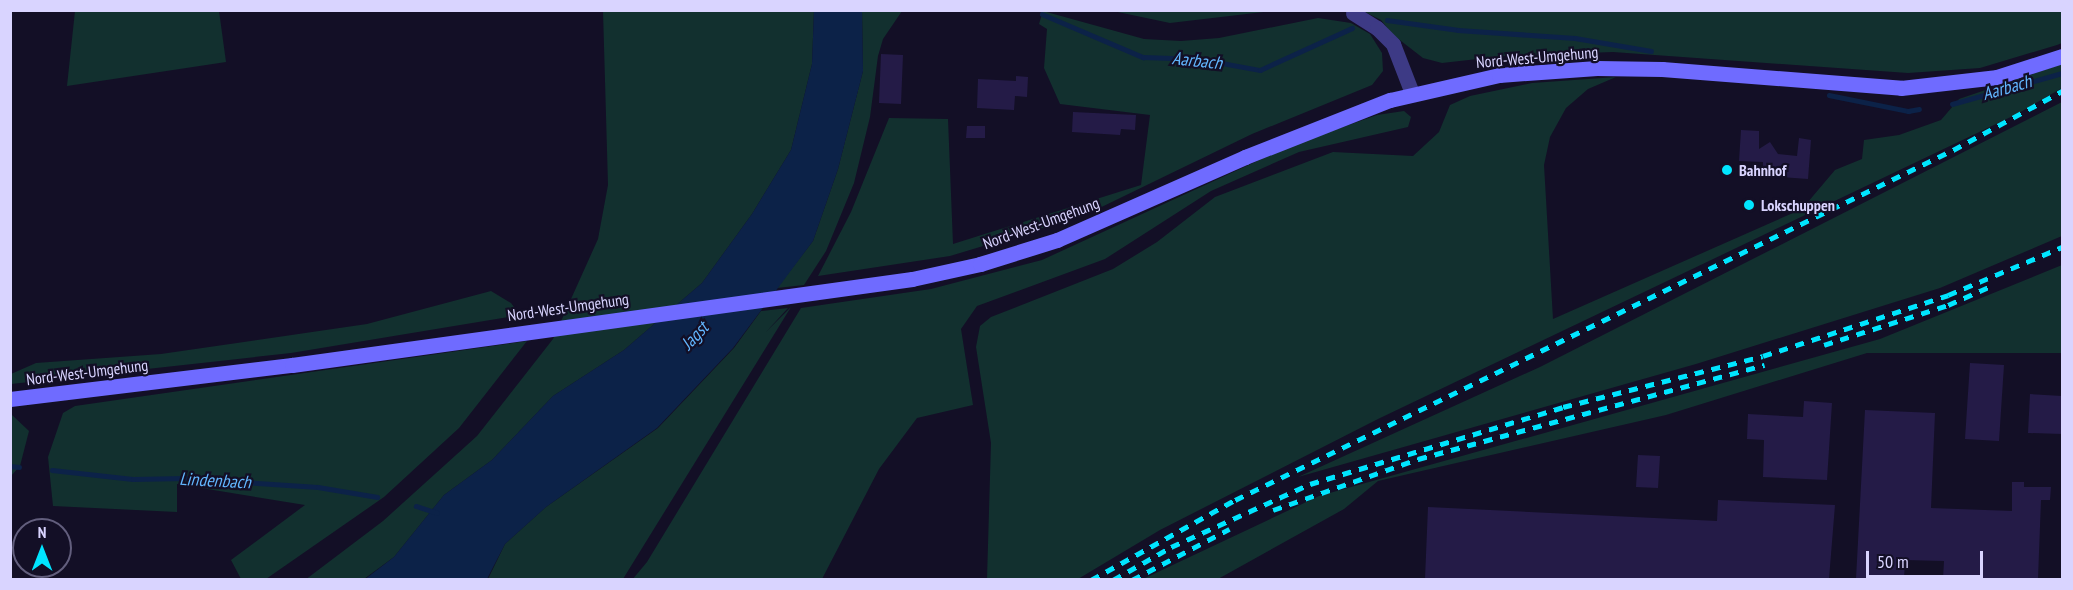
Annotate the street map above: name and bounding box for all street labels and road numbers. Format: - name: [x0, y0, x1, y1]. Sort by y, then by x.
- street label: Nord-West-Umgehung: [1475, 42, 1599, 72]
- street label: Nord-West-Umgehung: [980, 193, 1102, 253]
- street label: Nord-West-Umgehung: [506, 289, 630, 325]
- street label: Nord-West-Umgehung: [25, 355, 149, 389]

